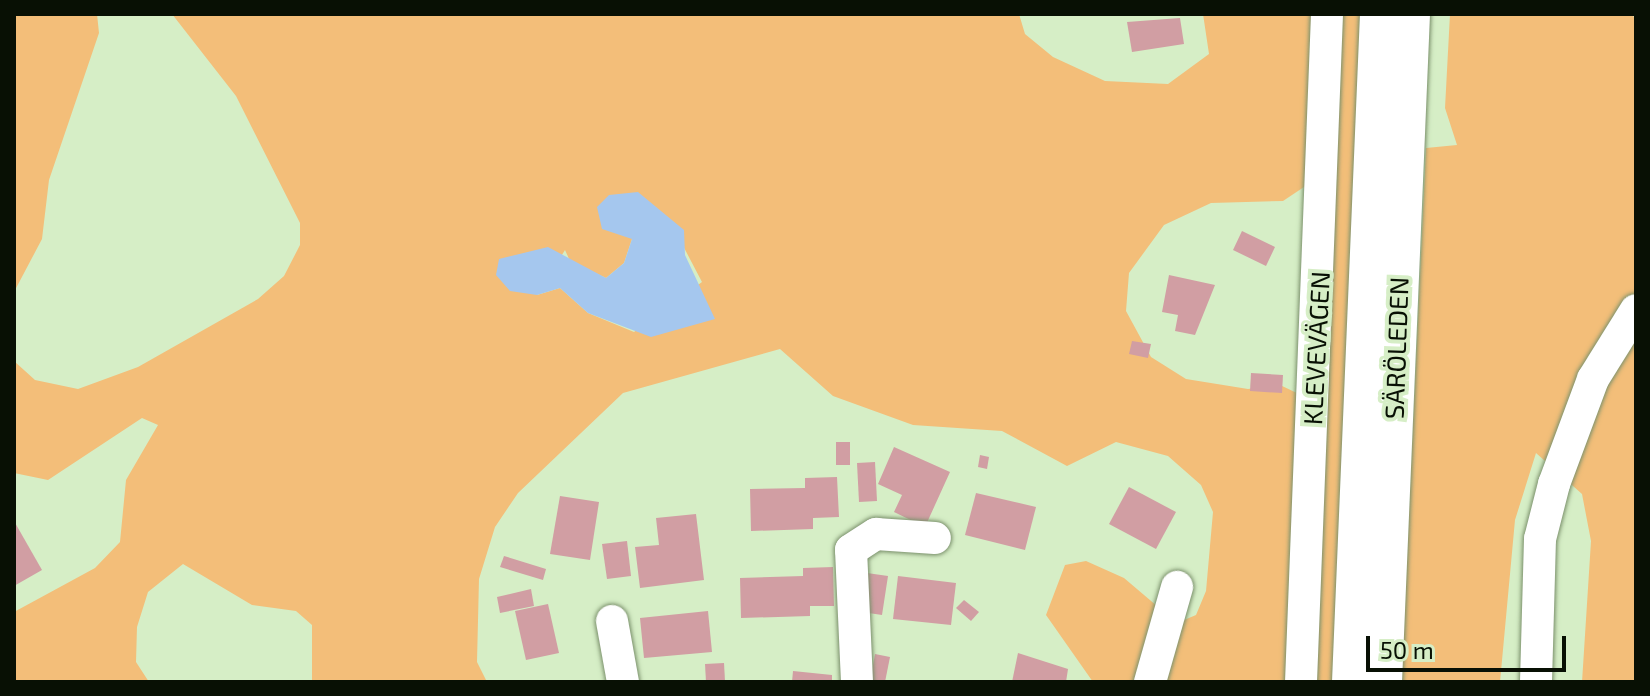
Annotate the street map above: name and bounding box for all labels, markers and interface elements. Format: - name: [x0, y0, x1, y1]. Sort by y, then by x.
- street label: KLEVEVÄGEN: [1296, 270, 1336, 426]
- street label: SÄRÖLEDEN: [1378, 276, 1414, 420]
- scale bar: [1370, 620, 1570, 670]
- text: 50 m: [1380, 635, 1434, 664]

